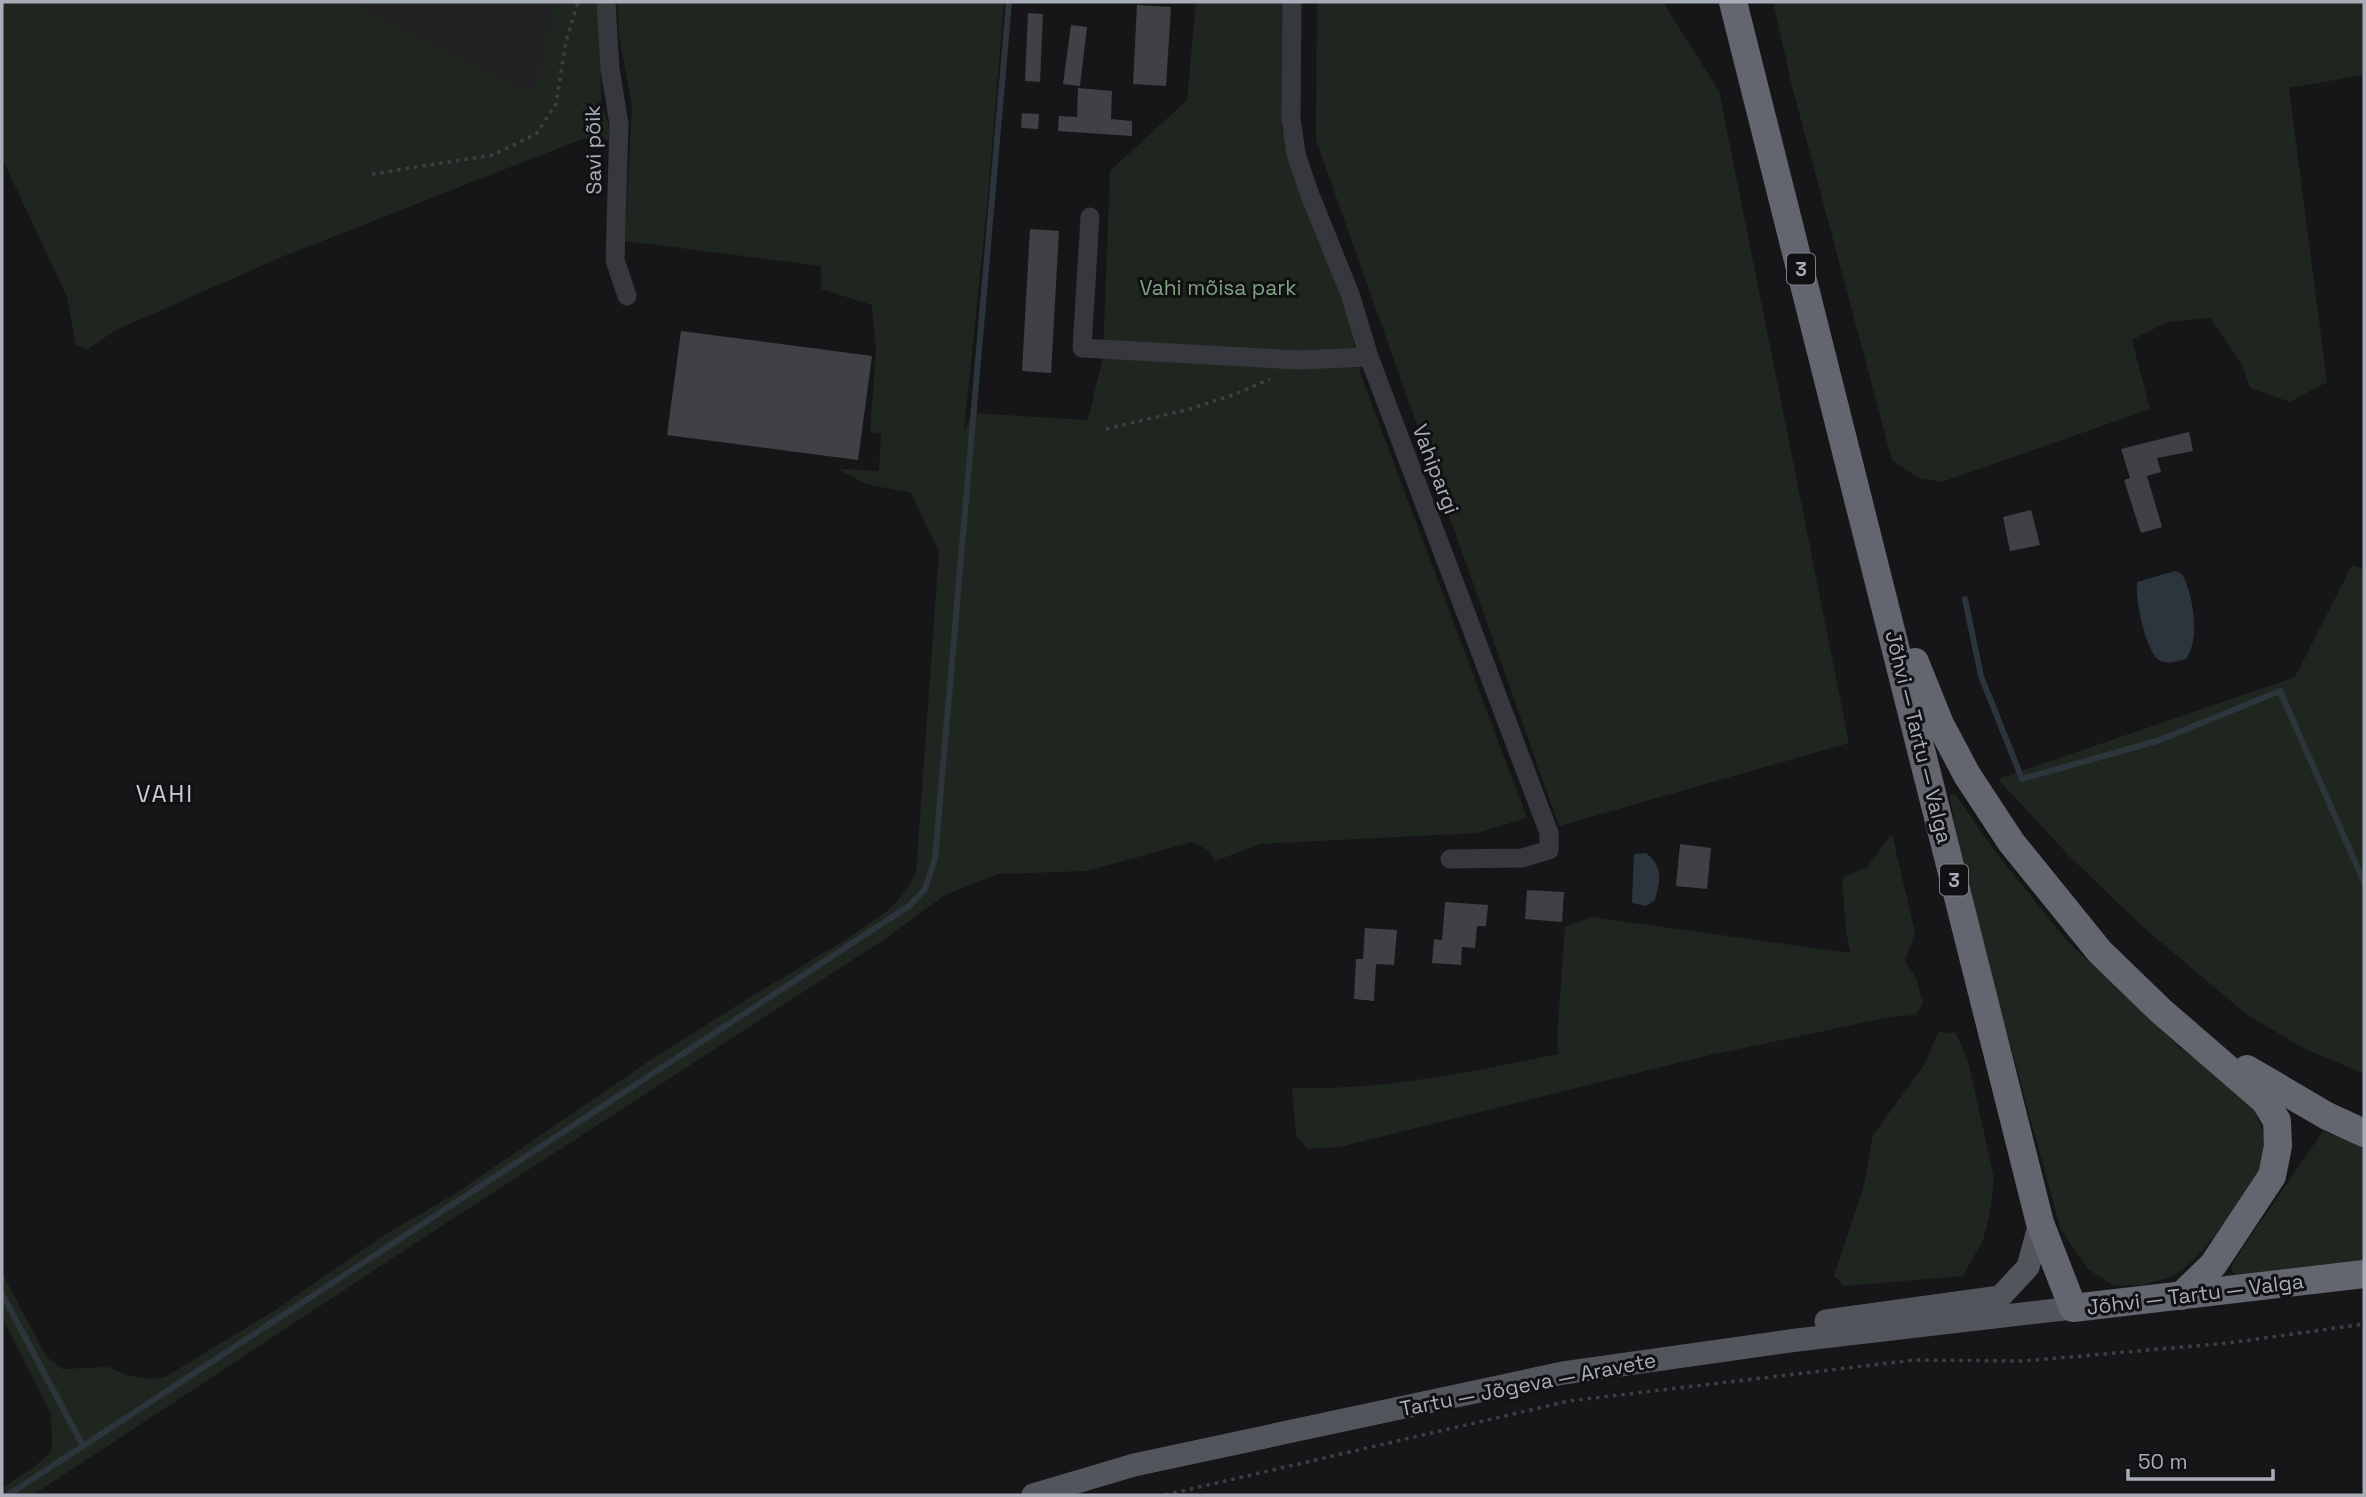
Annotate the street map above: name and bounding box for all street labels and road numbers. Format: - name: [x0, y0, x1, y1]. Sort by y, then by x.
- street label: Savi põik: [579, 105, 607, 195]
- road number: 3: [1787, 254, 1815, 284]
- street label: Vahipargi: [1407, 420, 1465, 518]
- street label: Jõhvi — Tartu — Valga: [1879, 628, 1959, 846]
- road number: 3: [1940, 864, 1968, 895]
- street label: Jõhvi — Tartu — Valga: [2085, 1267, 2305, 1321]
- street label: Tartu — Jõgeva — Aravete: [1398, 1346, 1658, 1422]

